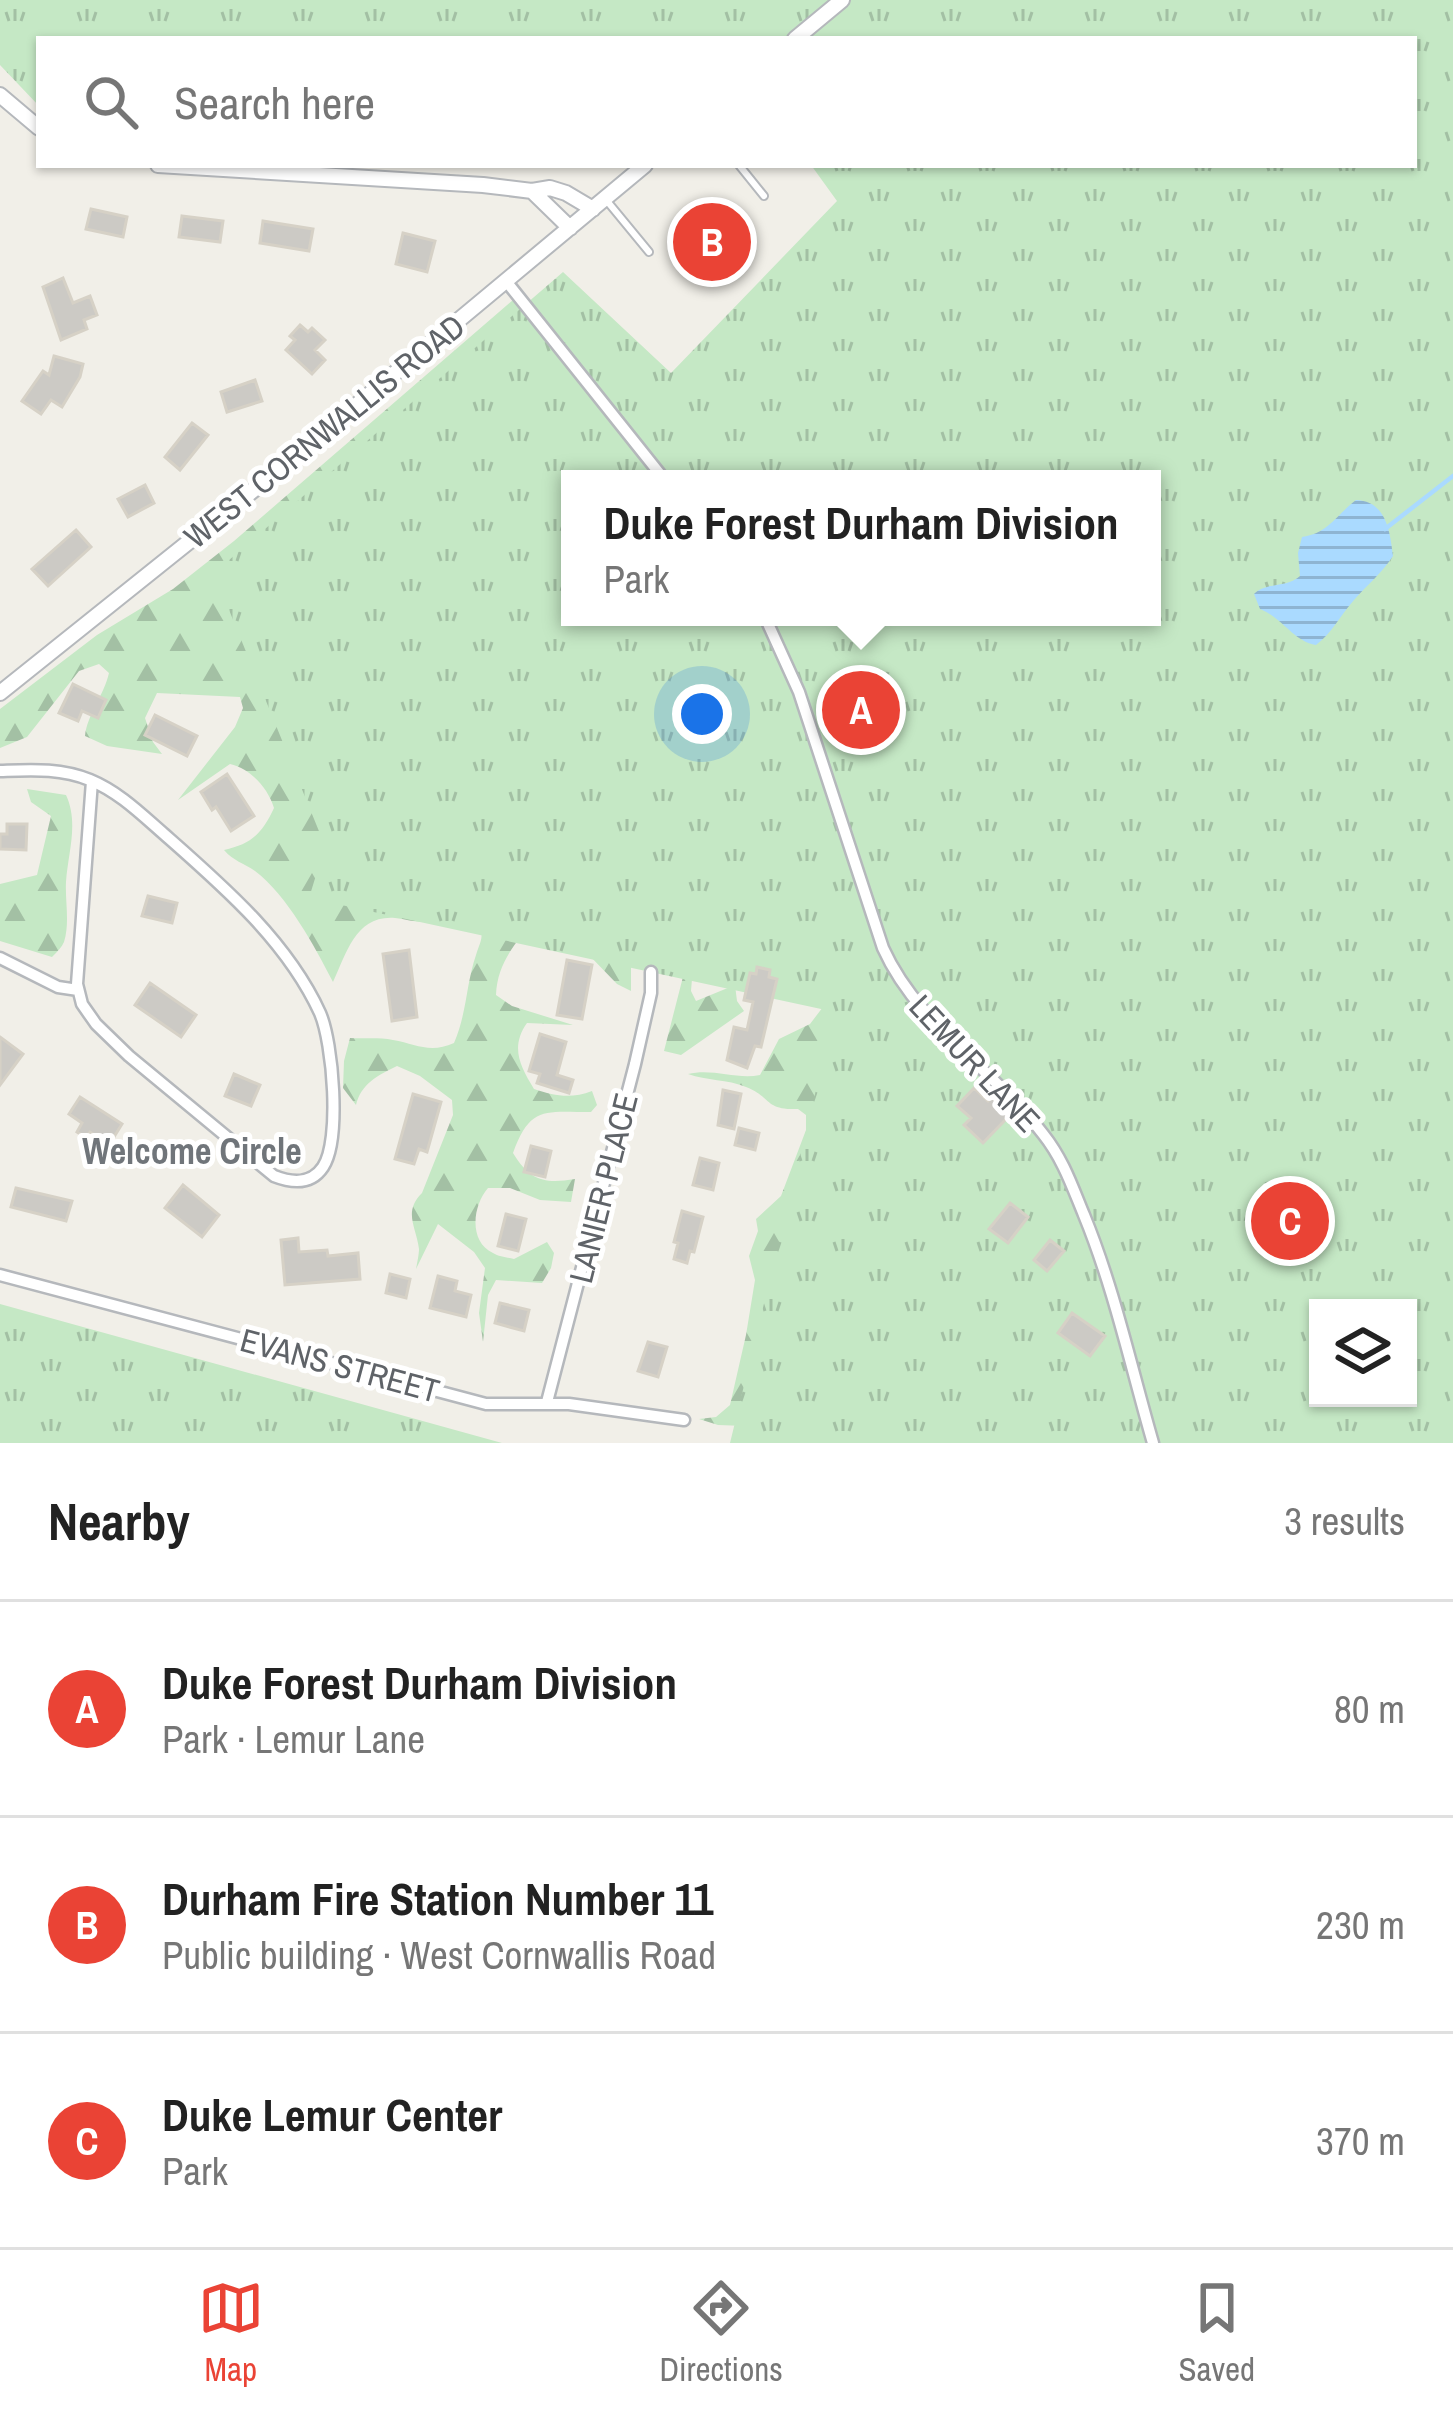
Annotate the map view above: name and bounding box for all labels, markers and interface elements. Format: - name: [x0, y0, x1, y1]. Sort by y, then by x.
- search box: [36, 36, 1417, 168]
- icon: search: [78, 69, 144, 135]
- text: Search here: [174, 72, 375, 133]
- pin: B: [673, 197, 751, 287]
- street label: WEST CORNWALLIS ROAD: [175, 304, 473, 558]
- popup: [561, 470, 1161, 626]
- text: Duke Forest Durham Division: [604, 492, 1118, 553]
- text: Park: [604, 553, 669, 605]
- pin: A: [822, 665, 900, 755]
- your location: [672, 684, 732, 744]
- street label: LEMUR LANE: [900, 985, 1050, 1141]
- street label: LANIER PLACE: [558, 1089, 648, 1287]
- district label: Welcome Circle: [82, 1127, 302, 1175]
- pin: C: [1251, 1176, 1329, 1266]
- map controls: [1309, 1299, 1417, 1407]
- button: layers: [1309, 1299, 1417, 1407]
- street label: EVANS STREET: [236, 1317, 444, 1413]
- text: Nearby: [48, 1487, 190, 1556]
- text: 3 results: [1284, 1495, 1405, 1547]
- text: Duke Forest Durham Division: [162, 1652, 677, 1713]
- text: A: [75, 1683, 99, 1735]
- text: 80 m: [1334, 1683, 1405, 1735]
- text: Park · Lemur Lane: [162, 1713, 425, 1765]
- text: Durham Fire Station Number 11: [162, 1868, 714, 1929]
- text: B: [75, 1899, 99, 1951]
- text: 230 m: [1316, 1899, 1405, 1951]
- text: Public building · West Cornwallis Road: [162, 1929, 716, 1981]
- text: Duke Lemur Center: [162, 2084, 502, 2145]
- text: C: [75, 2115, 99, 2167]
- text: 370 m: [1316, 2115, 1405, 2167]
- text: Park: [162, 2145, 228, 2197]
- tab: Map: [198, 2275, 264, 2391]
- tab: Directions: [659, 2275, 783, 2391]
- tab: Saved: [1178, 2275, 1255, 2391]

